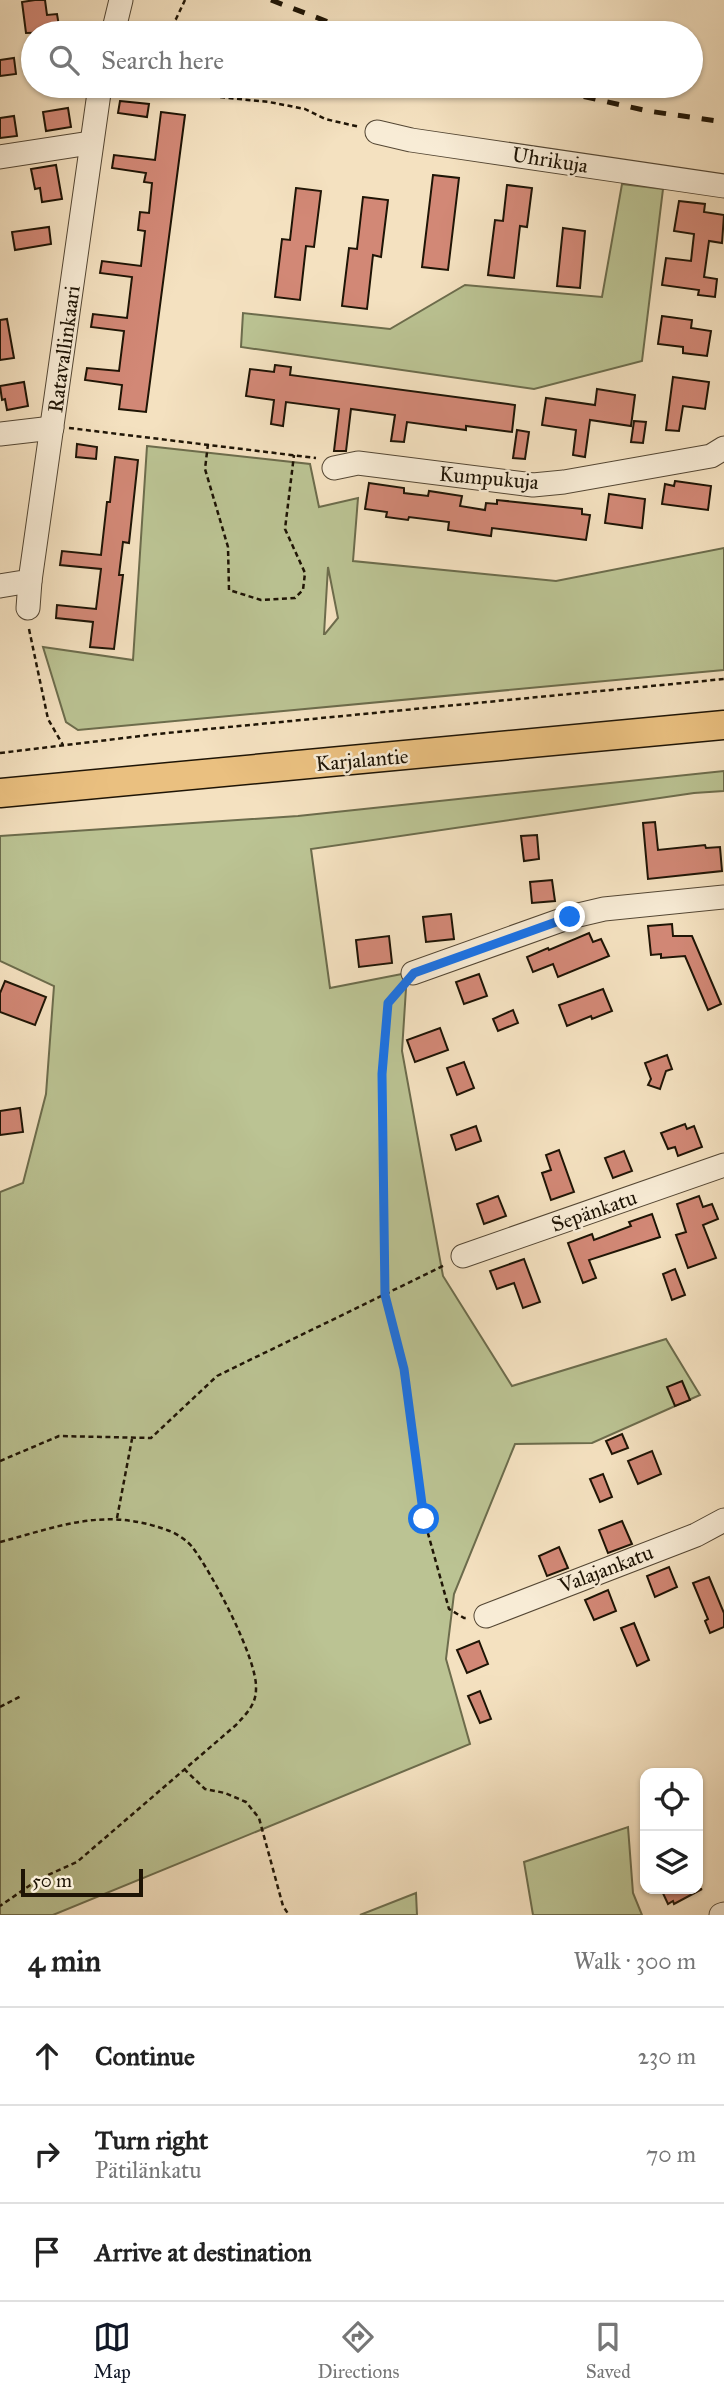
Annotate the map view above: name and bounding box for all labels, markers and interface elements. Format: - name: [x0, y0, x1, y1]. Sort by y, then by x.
- search box: [21, 21, 703, 98]
- icon: search: [45, 41, 83, 79]
- text: Search here: [101, 44, 224, 76]
- street label: Uhrikuja: [510, 141, 590, 179]
- street label: Ratavallinkaari: [42, 283, 86, 414]
- street label: Kumpukuja: [438, 461, 540, 495]
- street label: Karjalantie: [314, 743, 410, 777]
- route end: [554, 901, 585, 932]
- street label: Sepänkatu: [548, 1184, 640, 1238]
- route start: [408, 1503, 439, 1534]
- street label: Valajankatu: [554, 1539, 657, 1599]
- map controls: [640, 1768, 703, 1894]
- button: locate: [640, 1768, 703, 1831]
- button: layers: [640, 1831, 703, 1894]
- scale bar: [21, 1866, 144, 1898]
- text: 50 m: [32, 1869, 72, 1892]
- text: 4 min: [28, 1943, 101, 1979]
- text: Walk · 300 m: [573, 1947, 696, 1975]
- icon: ahead: [28, 2037, 66, 2075]
- text: Continue: [95, 2040, 195, 2072]
- text: 230 m: [638, 2042, 696, 2070]
- text: Turn right: [95, 2124, 208, 2156]
- icon: right: [28, 2135, 66, 2173]
- text: 70 m: [646, 2140, 696, 2168]
- text: Pätilänkatu: [95, 2156, 202, 2184]
- icon: arrive: [28, 2233, 66, 2271]
- text: Arrive at destination: [95, 2236, 312, 2268]
- tab: Map: [93, 2318, 131, 2383]
- tab: Directions: [317, 2318, 399, 2383]
- tab: Saved: [586, 2318, 631, 2383]

